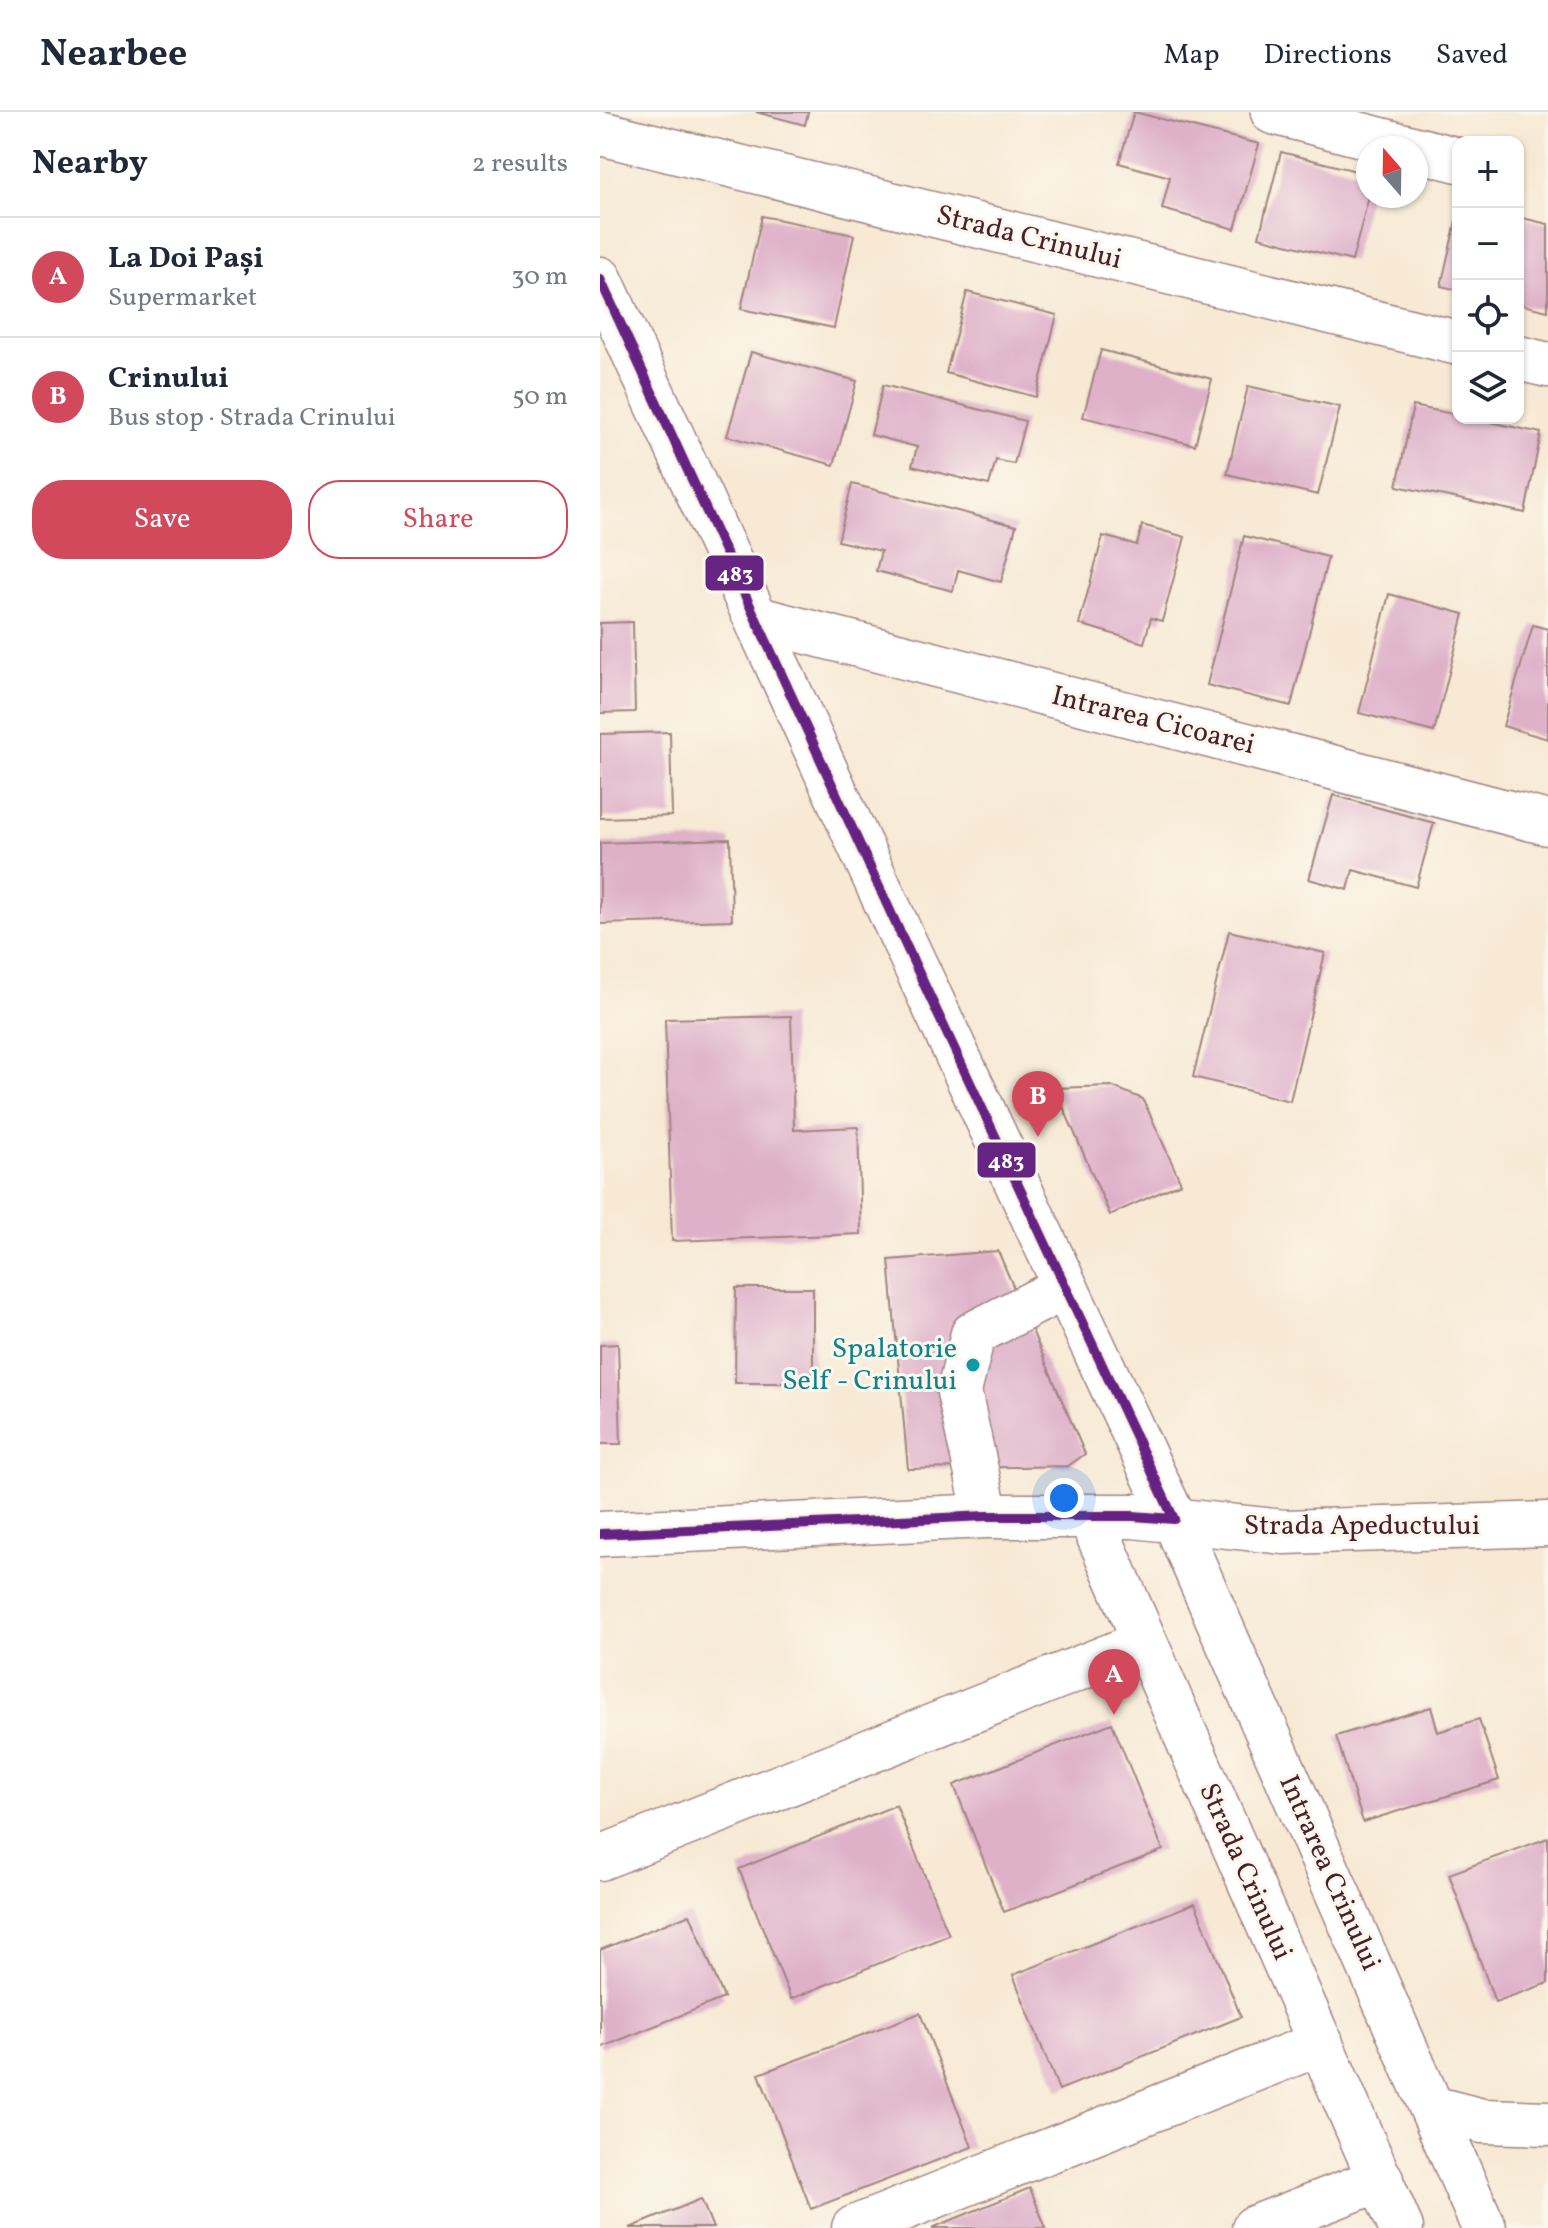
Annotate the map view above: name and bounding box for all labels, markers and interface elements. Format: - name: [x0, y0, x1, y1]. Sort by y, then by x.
- text: Nearbee: [40, 29, 187, 82]
- text: Map: [1164, 36, 1220, 75]
- text: Directions: [1264, 36, 1392, 75]
- text: Saved: [1436, 36, 1508, 75]
- north arrow: [1356, 136, 1428, 208]
- map controls: [1452, 136, 1524, 424]
- button: +: [1452, 136, 1524, 208]
- text: Nearby: [32, 141, 148, 188]
- text: 2 results: [472, 146, 568, 182]
- street label: Strada Crinului: [932, 196, 1126, 280]
- button: −: [1452, 208, 1524, 280]
- text: La Doi Pași: [108, 238, 264, 280]
- text: A: [49, 259, 67, 295]
- text: 30 m: [511, 259, 568, 295]
- text: Supermarket: [108, 280, 257, 316]
- button: locate: [1452, 280, 1524, 352]
- button: layers: [1452, 352, 1524, 424]
- text: Crinului: [108, 358, 229, 400]
- text: B: [49, 379, 67, 415]
- text: 50 m: [512, 379, 568, 415]
- text: Bus stop · Strada Crinului: [108, 400, 396, 436]
- button: Save: [32, 480, 292, 559]
- button: Share: [308, 480, 568, 559]
- line badge: 483: [704, 554, 765, 592]
- text: 483: [717, 560, 753, 591]
- street label: Intrarea Cicoarei: [1047, 677, 1259, 765]
- pin: B: [1012, 1071, 1064, 1137]
- line badge: 483: [976, 1141, 1037, 1179]
- text: 483: [988, 1147, 1024, 1178]
- place label: Spalatorie Self - Crinului: [782, 1330, 957, 1401]
- marker: Spalatorie Self - Crinului: [964, 1356, 982, 1374]
- your location: [1044, 1478, 1084, 1518]
- street label: Strada Apeductului: [1244, 1507, 1480, 1546]
- pin: A: [1088, 1649, 1140, 1715]
- street label: Intrarea Crinului: [1268, 1769, 1390, 1977]
- street label: Strada Crinului: [1189, 1777, 1301, 1967]

